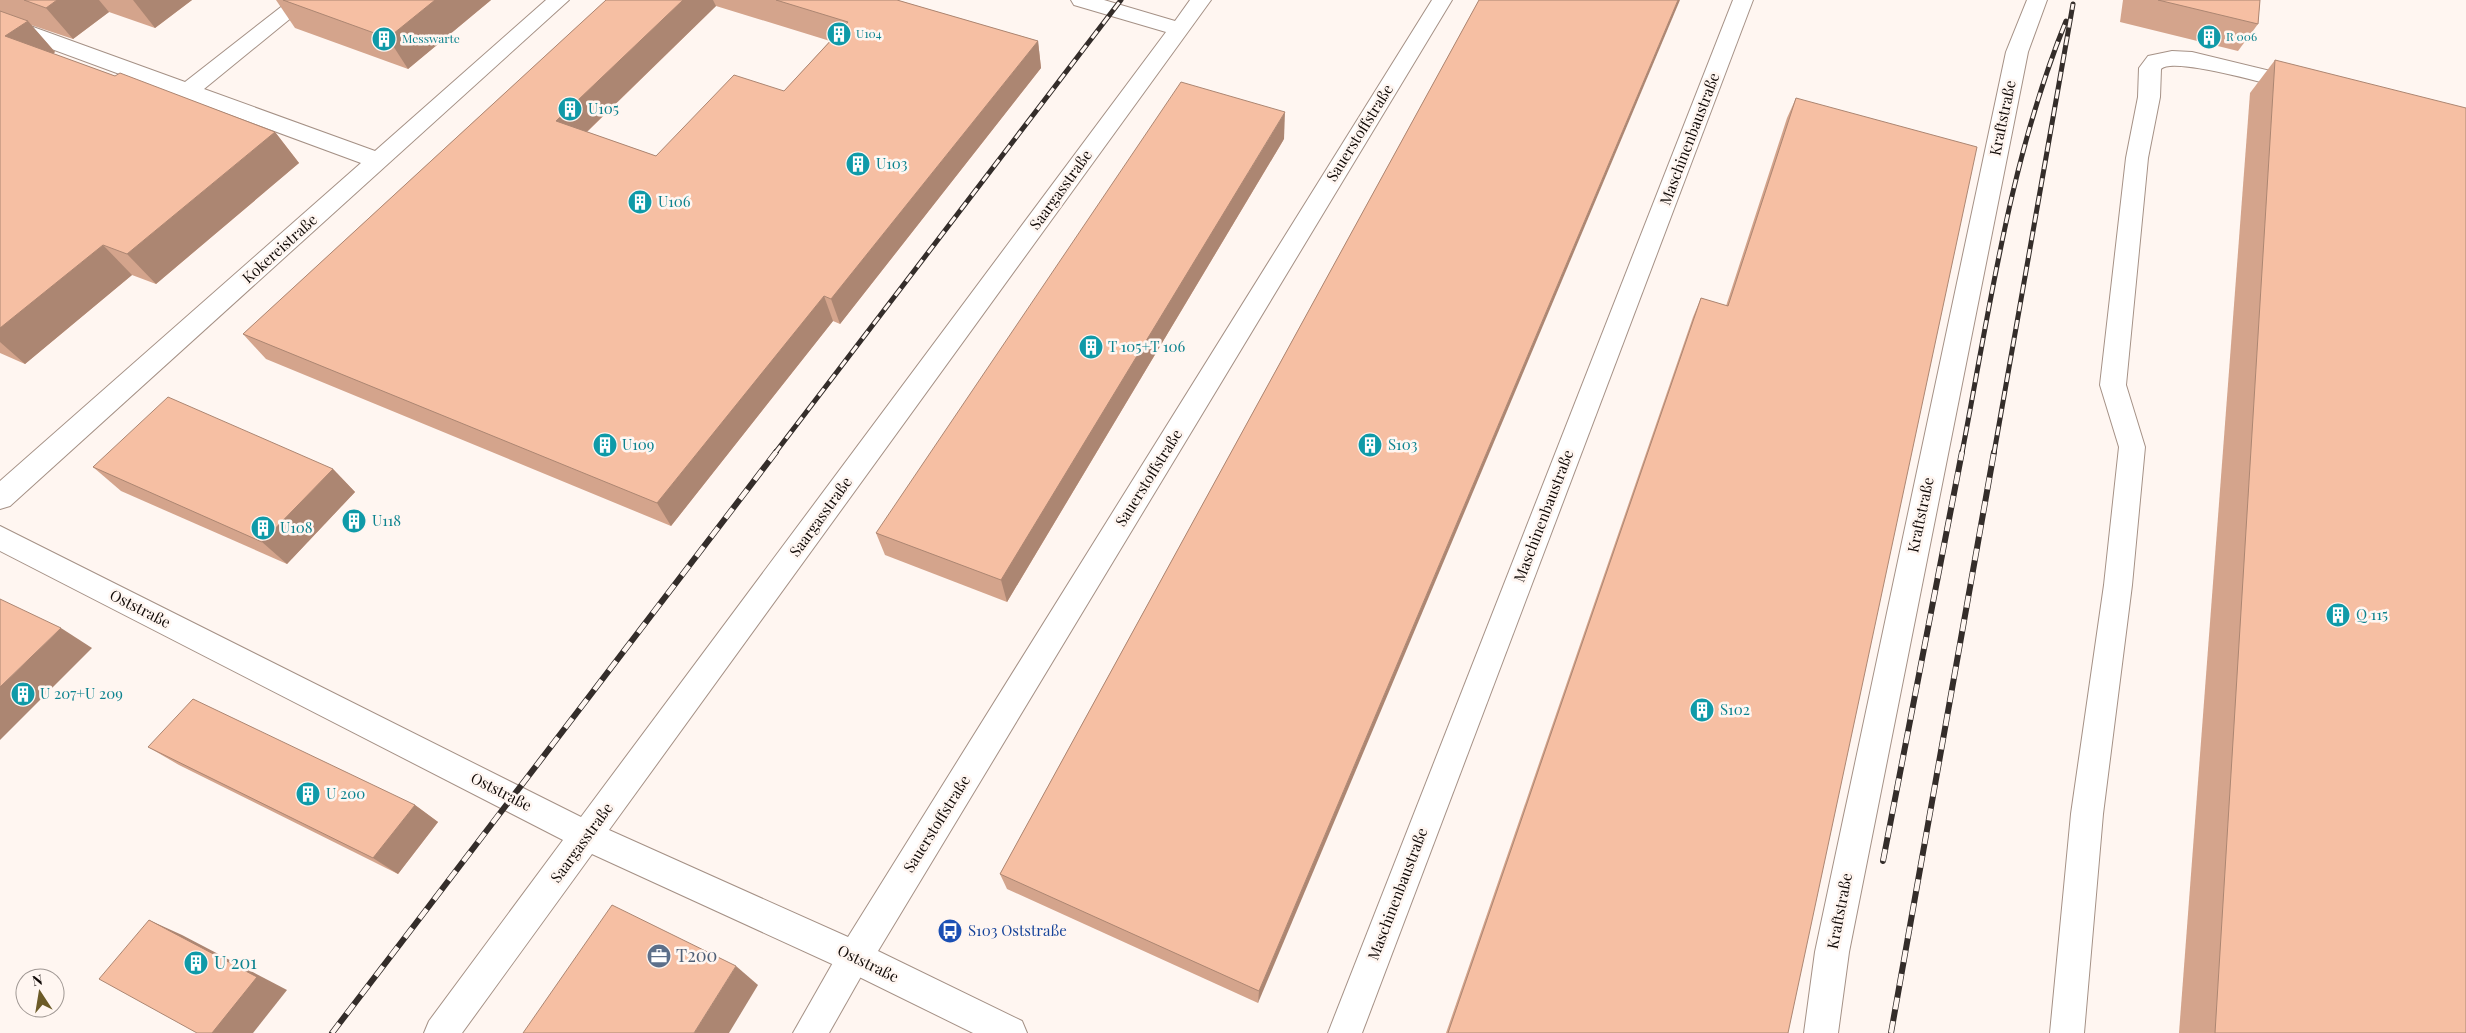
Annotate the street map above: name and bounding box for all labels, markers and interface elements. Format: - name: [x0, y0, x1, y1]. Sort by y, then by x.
- building icon: U104: [826, 21, 852, 47]
- building icon: R 006: [2196, 24, 2222, 50]
- place label: U104: [856, 25, 882, 41]
- building icon: Messwarte: [371, 26, 397, 52]
- place label: R 006: [2226, 28, 2257, 44]
- place label: Messwarte: [402, 30, 460, 46]
- street label: Maschinenbaustraße: [1655, 70, 1724, 208]
- street label: Kraftstraße: [1984, 78, 2020, 157]
- street label: Sauerstoffstraße: [1321, 80, 1397, 185]
- building icon: U105: [557, 96, 583, 122]
- place label: U105: [588, 98, 619, 118]
- street label: Saargasstraße: [1024, 145, 1096, 233]
- building icon: U103: [845, 151, 871, 177]
- place label: U103: [876, 153, 908, 173]
- building icon: U106: [627, 189, 653, 215]
- place label: U106: [658, 191, 691, 211]
- street label: Kokereistraße: [238, 209, 321, 287]
- building icon: T 105+T 106: [1078, 334, 1104, 360]
- place label: T 105+T 106: [1108, 336, 1186, 356]
- street label: Sauerstoffstraße: [1110, 425, 1186, 530]
- building icon: U109: [592, 432, 618, 458]
- building icon: S103: [1357, 432, 1383, 458]
- place label: U109: [622, 434, 654, 454]
- place label: S103: [1388, 434, 1418, 454]
- street label: Maschinenbaustraße: [1509, 447, 1578, 585]
- street label: Saargasstraße: [784, 472, 856, 560]
- street label: Kraftstraße: [1902, 475, 1938, 554]
- building icon: U118: [341, 508, 367, 534]
- place label: U118: [372, 510, 401, 530]
- building icon: U108: [250, 515, 276, 541]
- place label: U108: [280, 517, 313, 537]
- street label: Oststraße: [107, 584, 174, 632]
- building icon: Q 115: [2325, 602, 2351, 628]
- place label: Q 115: [2356, 604, 2388, 624]
- building icon: U 207+U 209: [10, 681, 36, 707]
- place label: U 207+U 209: [40, 683, 123, 703]
- building icon: S102: [1689, 697, 1715, 723]
- place label: S102: [1720, 699, 1750, 719]
- street label: Oststraße: [468, 767, 535, 815]
- street label: Sauerstoffstraße: [898, 771, 974, 876]
- building icon: U 200: [295, 781, 321, 807]
- place label: U 200: [326, 783, 365, 803]
- street label: Saargasstraße: [545, 798, 617, 886]
- street label: Maschinenbaustraße: [1363, 825, 1432, 963]
- street label: Kraftstraße: [1822, 871, 1856, 950]
- bus stop icon: S103 Oststraße: [937, 918, 963, 944]
- place label: S103 Oststraße: [968, 920, 1067, 940]
- street label: Oststraße: [835, 940, 902, 986]
- office icon: T200: [646, 943, 672, 969]
- place label: T200: [676, 943, 717, 967]
- building icon: U 201: [183, 950, 209, 976]
- place label: U 201: [214, 950, 257, 974]
- north arrow: [15, 968, 65, 1018]
- text: N: [30, 969, 44, 990]

